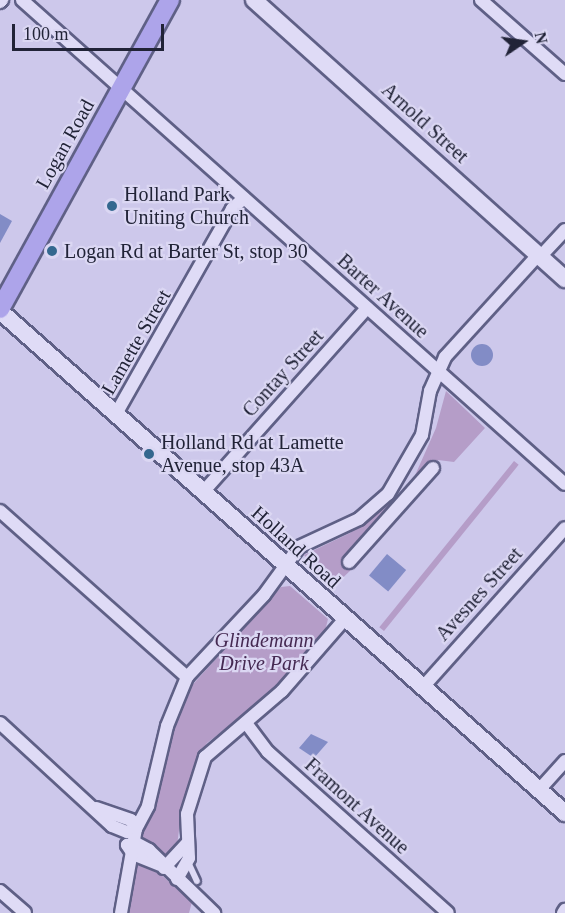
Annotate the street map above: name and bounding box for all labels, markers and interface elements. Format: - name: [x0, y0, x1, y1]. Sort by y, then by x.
- scale bar: [15, 12, 166, 50]
- north arrow: [493, 12, 553, 72]
- text: 100 m: [23, 24, 69, 44]
- text: N: [531, 30, 551, 45]
- street label: Arnold Street: [377, 78, 473, 168]
- street label: Logan Road: [31, 95, 99, 193]
- place label: Holland Park Uniting Church: [124, 183, 249, 230]
- marker: Holland Park Uniting Church: [105, 199, 119, 213]
- place label: Logan Rd at Barter St, stop 30: [64, 239, 308, 263]
- marker: Logan Rd at Barter St, stop 30: [45, 244, 59, 258]
- street label: Barter Avenue: [332, 248, 434, 344]
- street label: Lamette Street: [96, 285, 176, 399]
- street label: Contay Street: [237, 324, 329, 422]
- place label: Holland Rd at Lamette Avenue, stop 43A: [161, 430, 344, 477]
- marker: Holland Rd at Lamette Avenue, stop 43A: [142, 447, 156, 461]
- street label: Holland Road: [246, 501, 346, 593]
- street label: Avesnes Street: [431, 542, 527, 646]
- park label: Glindemann Drive Park: [215, 628, 313, 675]
- street label: Framont Avenue: [299, 752, 415, 860]

